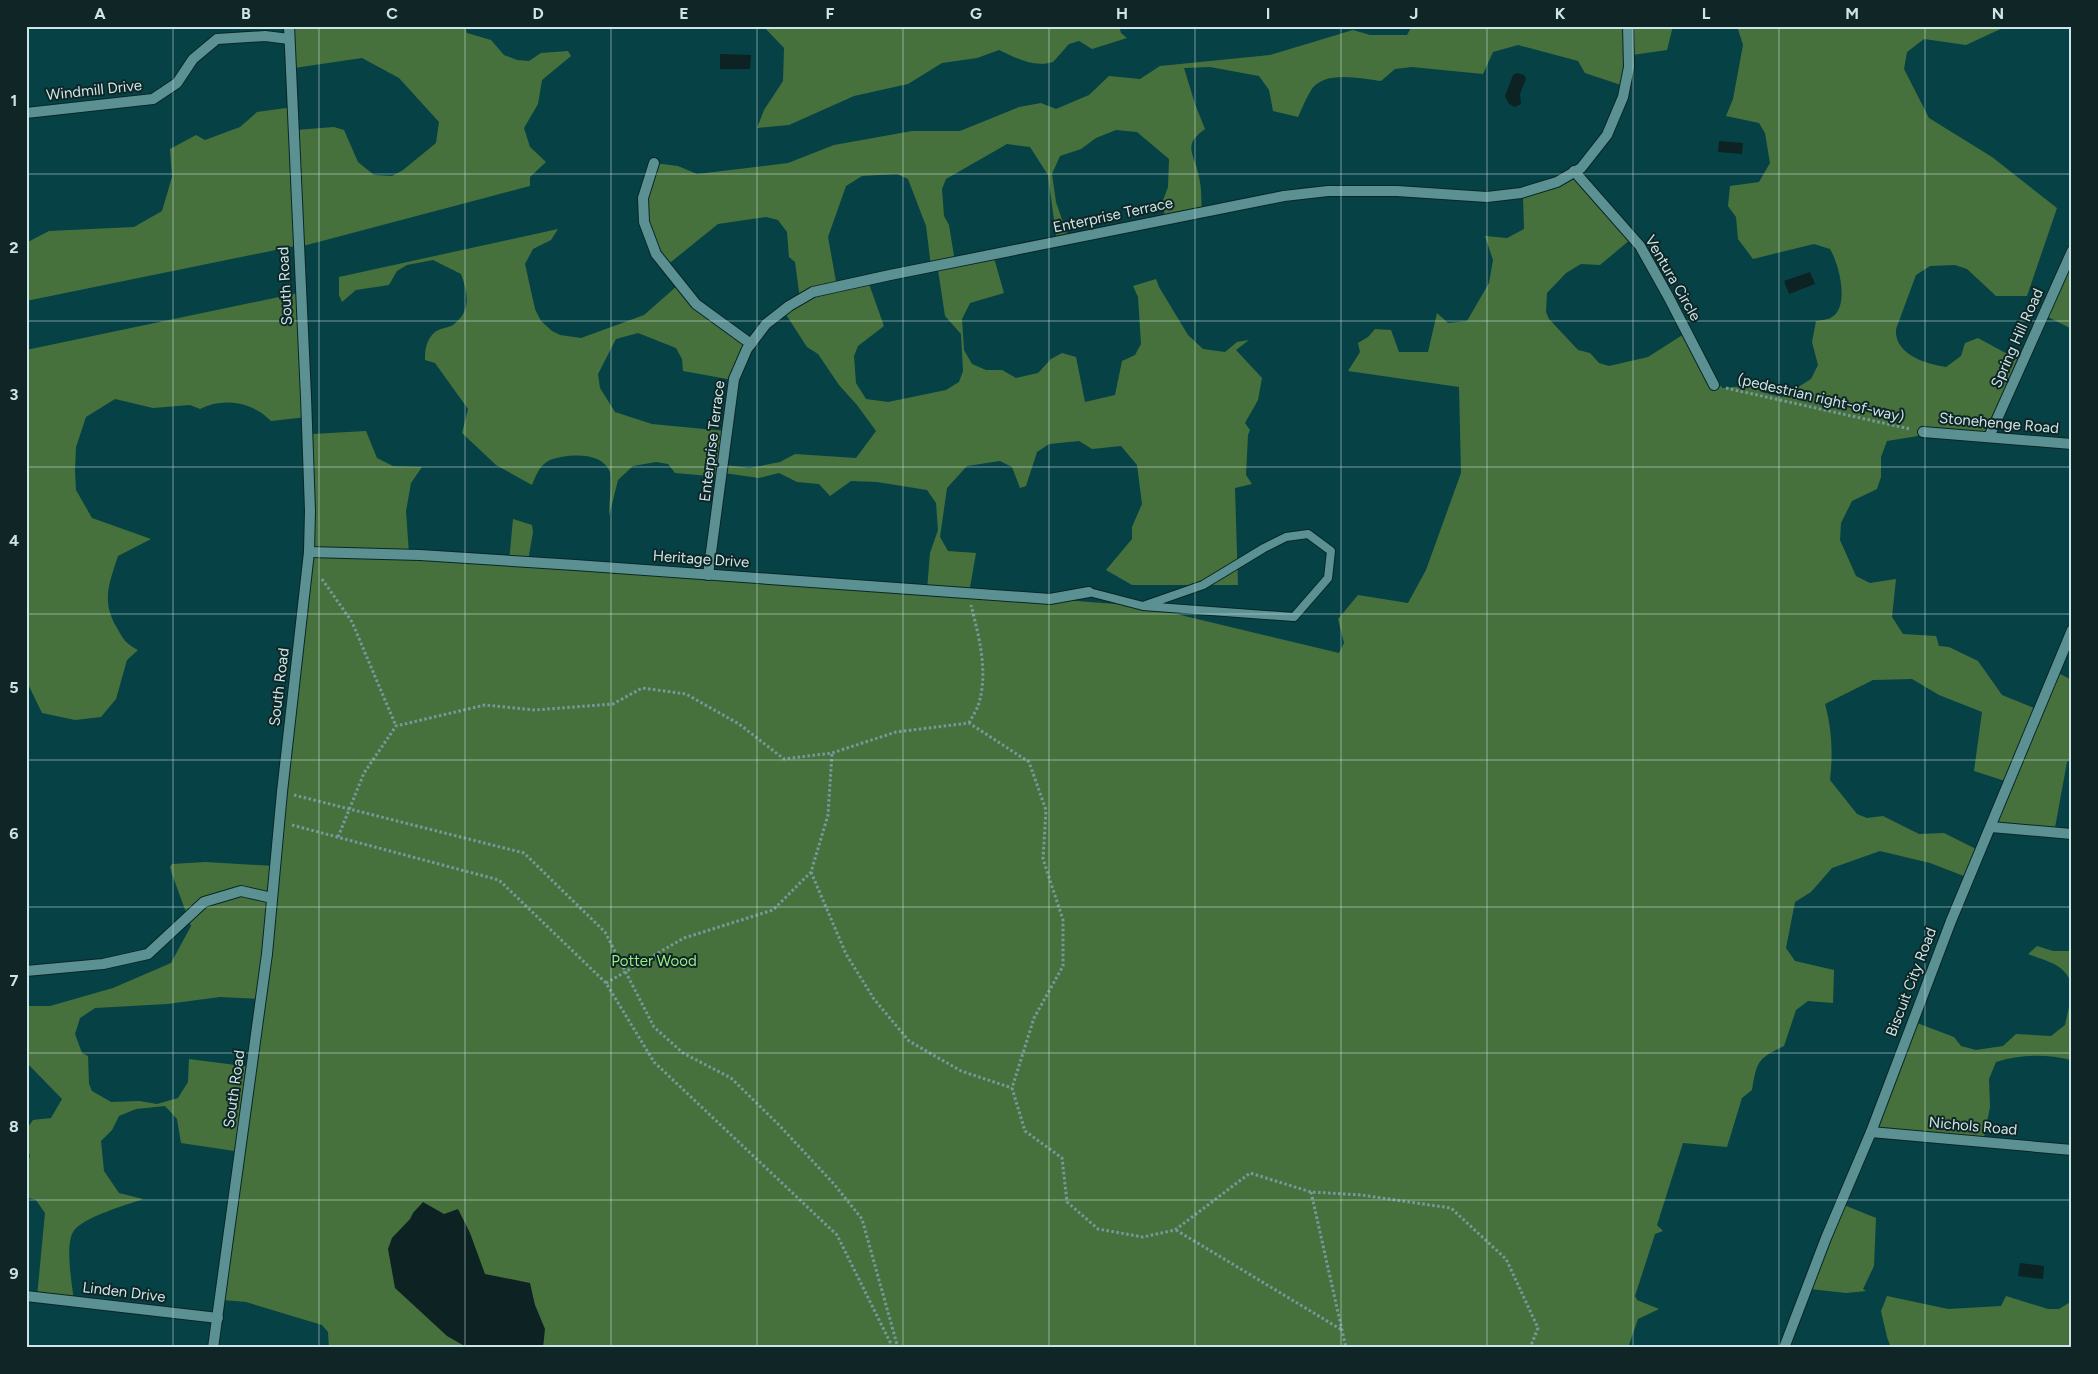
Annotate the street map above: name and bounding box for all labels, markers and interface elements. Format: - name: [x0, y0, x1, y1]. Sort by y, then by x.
- text: A: [94, 4, 106, 23]
- text: B: [241, 4, 251, 23]
- text: C: [386, 4, 398, 23]
- text: D: [532, 4, 544, 23]
- text: E: [679, 4, 689, 23]
- text: F: [826, 4, 835, 23]
- text: G: [970, 4, 982, 23]
- text: H: [1116, 4, 1128, 23]
- text: I: [1266, 4, 1270, 23]
- text: J: [1410, 4, 1418, 23]
- text: K: [1555, 4, 1566, 23]
- text: L: [1702, 4, 1711, 23]
- text: M: [1845, 4, 1859, 23]
- text: N: [1992, 4, 2004, 23]
- street label: Windmill Drive: [45, 76, 143, 104]
- text: 1: [11, 91, 17, 110]
- street label: Enterprise Terrace: [1051, 194, 1175, 236]
- street label: Ventura Circle: [1641, 232, 1705, 324]
- text: 2: [9, 238, 19, 257]
- street label: South Road: [274, 246, 296, 326]
- street label: Spring Hill Road: [1987, 285, 2047, 391]
- street label: (pedestrian right-of-way): [1736, 370, 1906, 426]
- street label: Enterprise Terrace: [696, 379, 728, 503]
- text: 3: [10, 385, 19, 404]
- street label: Stonehenge Road: [1938, 409, 2060, 437]
- text: 4: [9, 531, 19, 550]
- street label: Heritage Drive: [652, 547, 750, 571]
- street label: South Road: [265, 647, 293, 727]
- text: 5: [9, 678, 19, 697]
- text: 6: [9, 824, 19, 843]
- street label: Biscuit City Road: [1882, 925, 1940, 1039]
- park label: Potter Wood: [611, 952, 697, 970]
- text: 7: [10, 971, 19, 990]
- street label: South Road: [220, 1049, 248, 1129]
- street label: Nichols Road: [1928, 1113, 2018, 1139]
- text: 8: [9, 1117, 19, 1136]
- text: 9: [9, 1264, 19, 1283]
- street label: Linden Drive: [82, 1278, 166, 1306]

